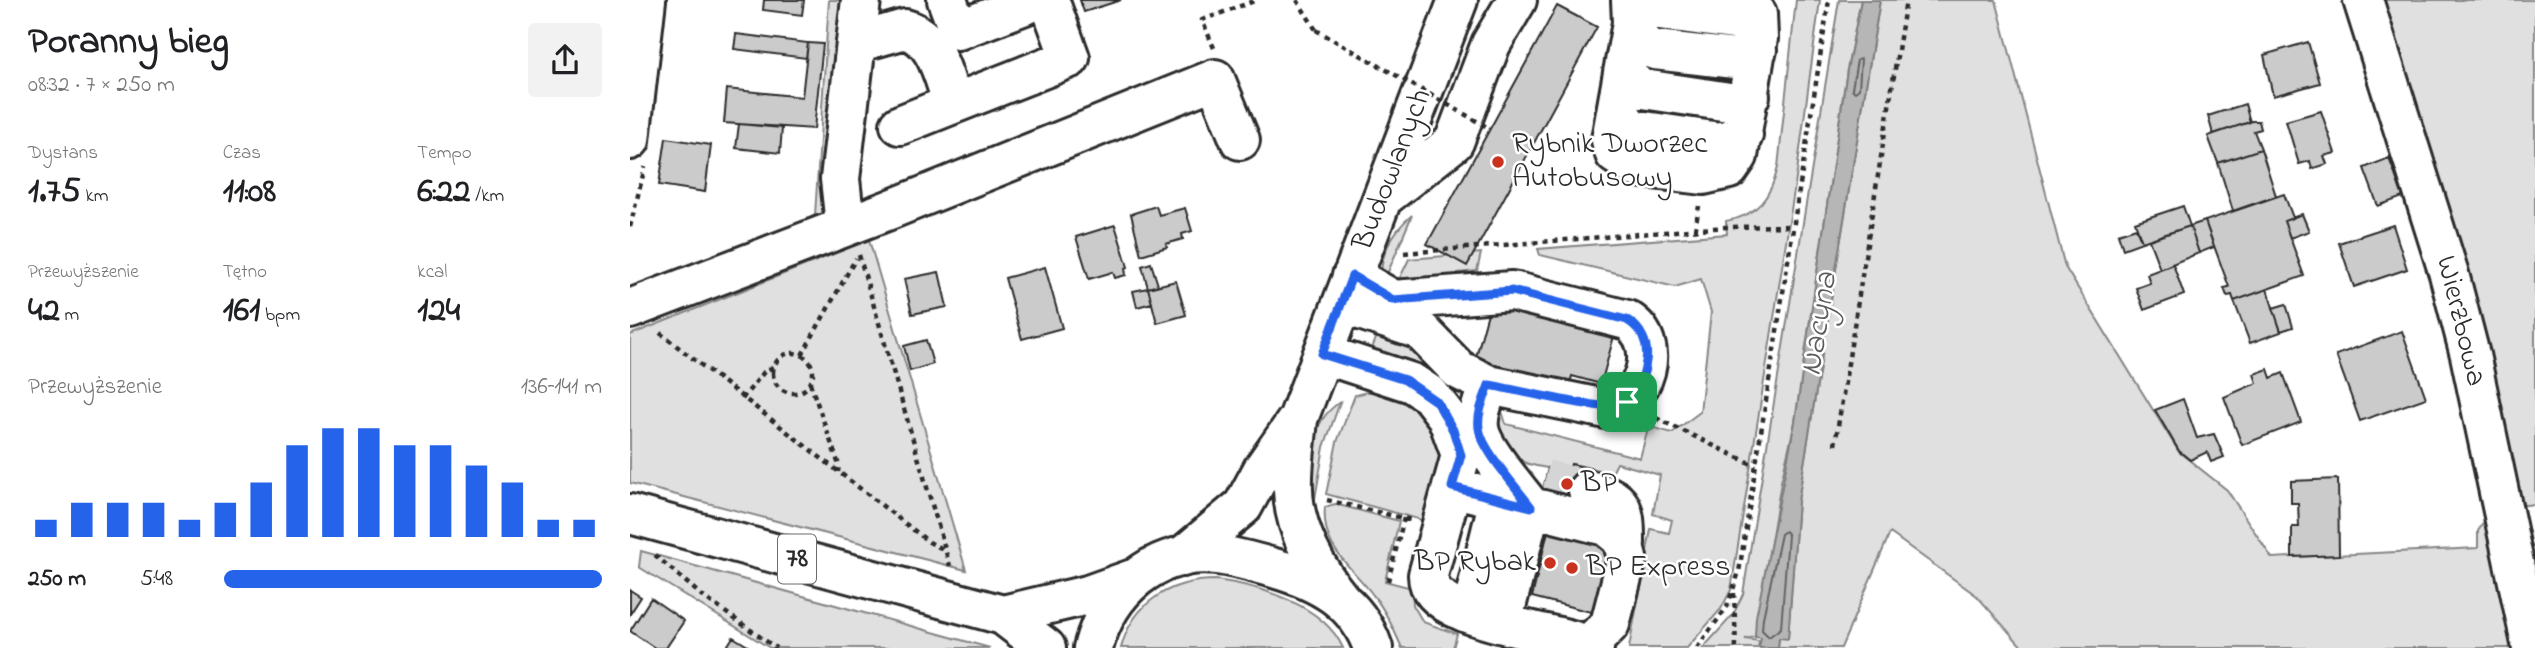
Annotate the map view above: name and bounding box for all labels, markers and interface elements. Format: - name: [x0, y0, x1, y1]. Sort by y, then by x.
- text: Poranny bieg: [28, 15, 229, 71]
- button: share: [528, 23, 602, 97]
- text: 08:32 · 7 × 250 m: [28, 69, 175, 102]
- street label: Budowlanych: [1342, 83, 1444, 258]
- place label: Rybnik Dworzec Autobusowy: [1512, 123, 1708, 201]
- text: Dystans: [28, 140, 98, 167]
- text: Czas: [223, 140, 261, 167]
- text: Tempo: [417, 140, 472, 167]
- marker: Rybnik Dworzec Autobusowy: [1490, 154, 1506, 170]
- text: 1.75: [28, 167, 81, 218]
- text: 11:08: [223, 167, 276, 218]
- text: 6:22: [417, 167, 471, 218]
- text: km: [81, 183, 109, 210]
- text: /km: [471, 183, 504, 210]
- street label: Wierzbowa: [2423, 251, 2497, 391]
- text: Przewyższenie: [28, 259, 139, 286]
- text: Tętno: [223, 259, 267, 286]
- text: kcal: [417, 259, 448, 286]
- water label: Nacyna: [1789, 268, 1851, 379]
- text: 42: [28, 286, 60, 337]
- text: 161: [223, 286, 260, 337]
- text: 124: [417, 286, 460, 337]
- text: m: [60, 302, 79, 329]
- text: bpm: [260, 302, 300, 329]
- text: Przewyższenie: [28, 371, 162, 404]
- text: 136–141 m: [521, 371, 602, 404]
- pin: [1597, 372, 1657, 432]
- icon: arrive: [1608, 383, 1646, 421]
- place label: BP: [1580, 462, 1617, 506]
- marker: BP: [1559, 476, 1575, 492]
- road number: 78: [778, 534, 816, 584]
- place label: BP Rybak: [1413, 541, 1537, 585]
- place label: BP Express: [1585, 546, 1730, 590]
- marker: BP Rybak: [1542, 555, 1558, 571]
- marker: BP Express: [1564, 560, 1580, 576]
- text: 250 m: [28, 563, 86, 596]
- text: 5:48: [140, 563, 173, 596]

